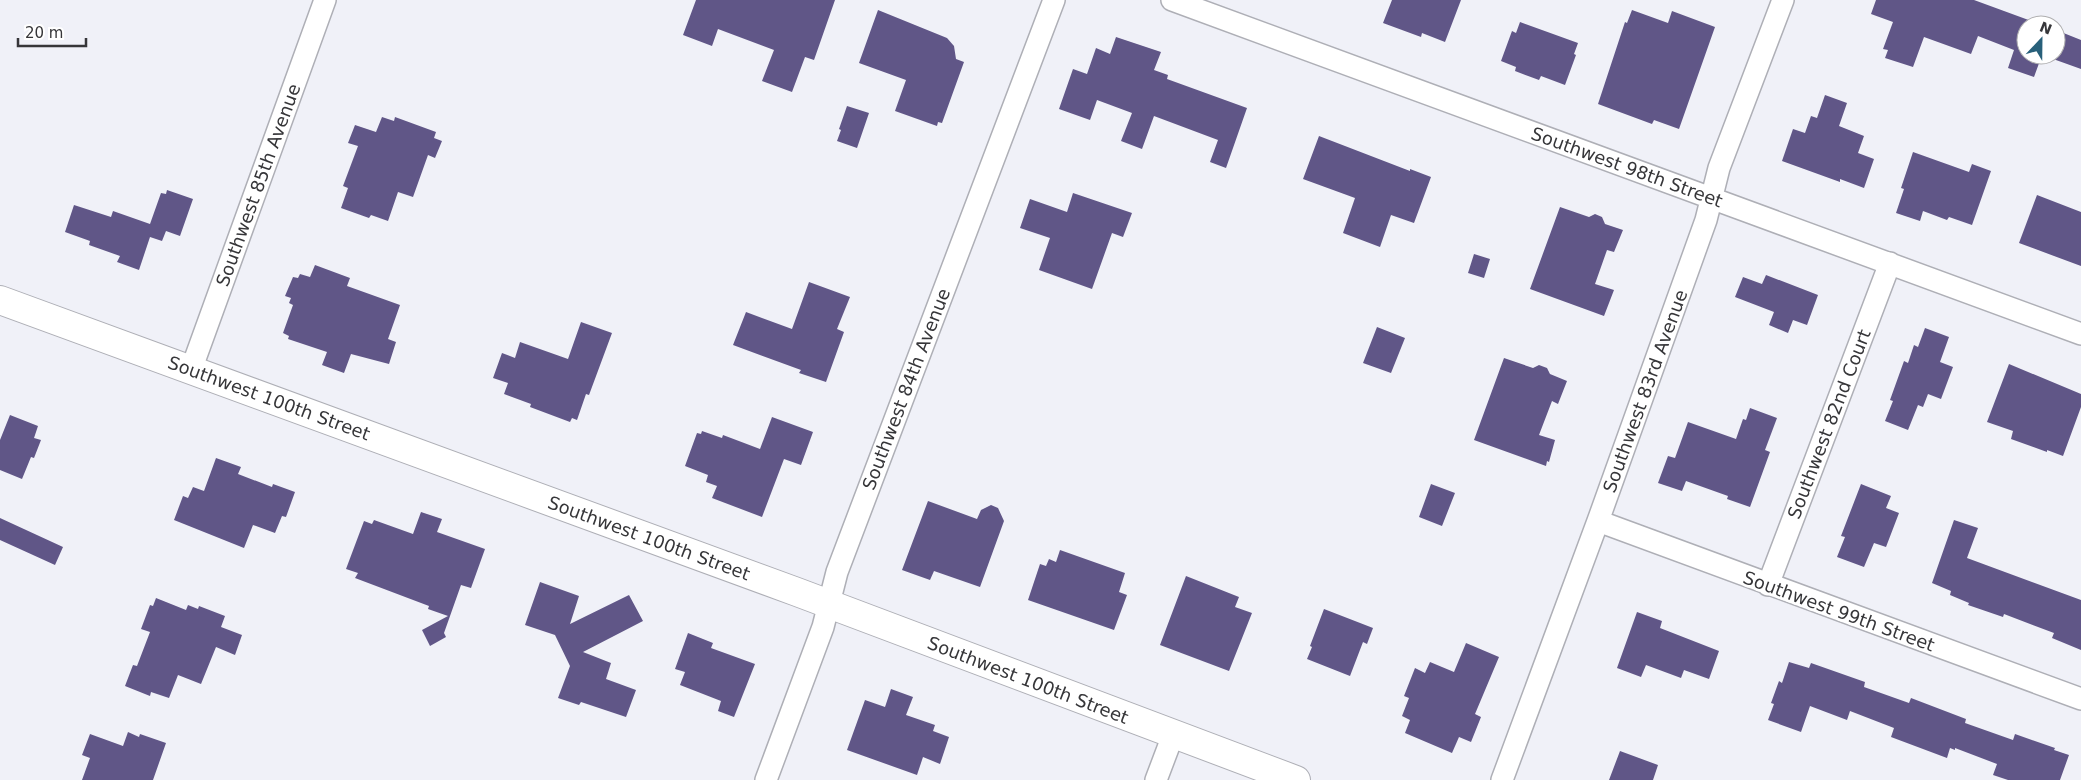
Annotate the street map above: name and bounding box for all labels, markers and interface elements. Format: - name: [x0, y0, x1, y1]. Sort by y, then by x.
- scale bar: [18, 15, 85, 47]
- north arrow: [2016, 15, 2066, 65]
- text: N: [2037, 18, 2054, 38]
- text: 20 m: [25, 24, 63, 42]
- street label: Southwest 85th Avenue: [211, 81, 305, 289]
- street label: Southwest 98th Street: [1528, 123, 1726, 211]
- street label: Southwest 84th Avenue: [858, 285, 954, 493]
- street label: Southwest 83rd Avenue: [1598, 287, 1692, 495]
- street label: Southwest 82nd Court: [1783, 326, 1875, 522]
- street label: Southwest 100th Street: [165, 352, 373, 444]
- street label: Southwest 100th Street: [545, 492, 753, 584]
- street label: Southwest 99th Street: [1740, 567, 1938, 655]
- street label: Southwest 100th Street: [925, 632, 1131, 728]

